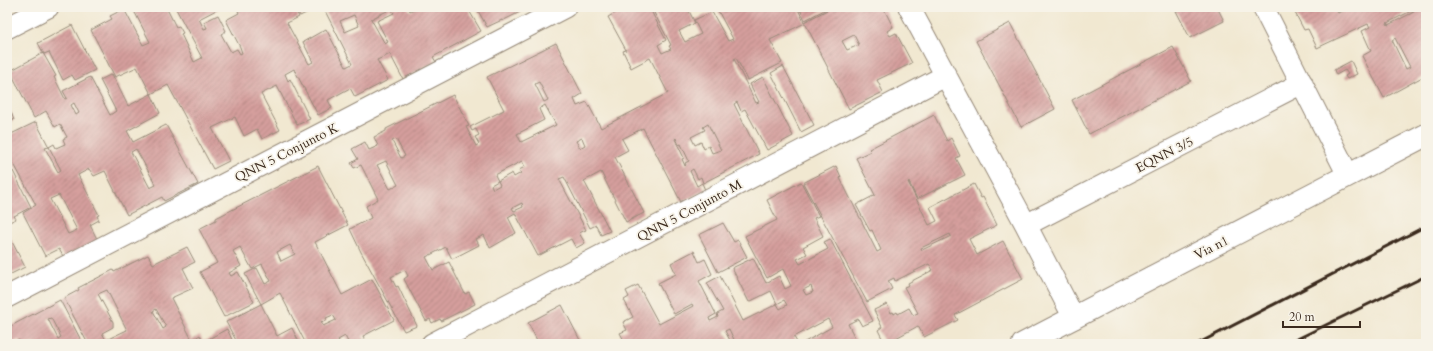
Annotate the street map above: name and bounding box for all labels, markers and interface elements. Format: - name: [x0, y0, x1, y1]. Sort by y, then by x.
- street label: QNN 5 Conjunto K: [232, 119, 342, 187]
- street label: EQNN 3/5: [1133, 133, 1196, 177]
- street label: QNN 5 Conjunto M: [634, 176, 745, 246]
- street label: Via n1: [1191, 232, 1232, 264]
- scale bar: [1283, 303, 1360, 329]
- text: 20 m: [1289, 309, 1316, 325]

